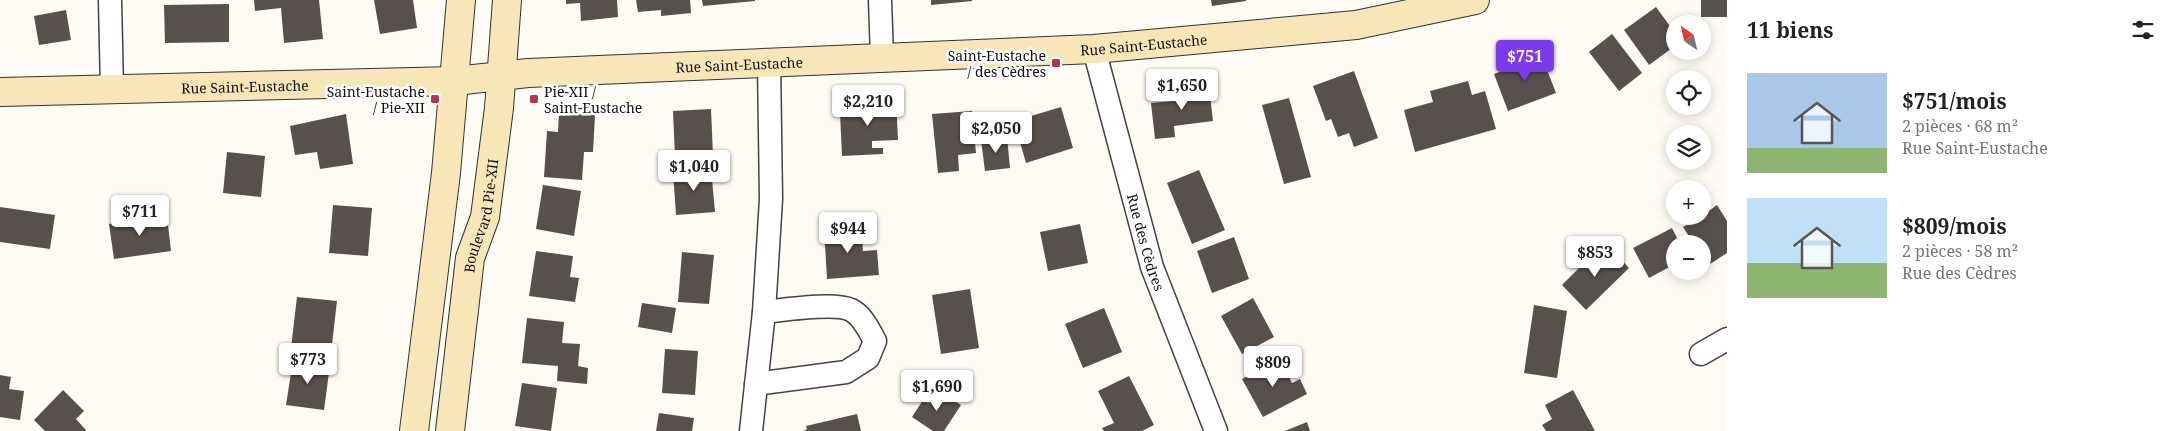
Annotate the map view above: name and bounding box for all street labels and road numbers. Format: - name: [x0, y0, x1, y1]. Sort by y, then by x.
- street label: Rue Saint-Eustache: [1080, 29, 1208, 59]
- street label: Rue Saint-Eustache: [675, 52, 803, 76]
- street label: Rue Saint-Eustache: [181, 75, 309, 97]
- street label: Boulevard Pie-XII: [459, 158, 502, 274]
- street label: Rue des Cèdres: [1123, 191, 1170, 293]

